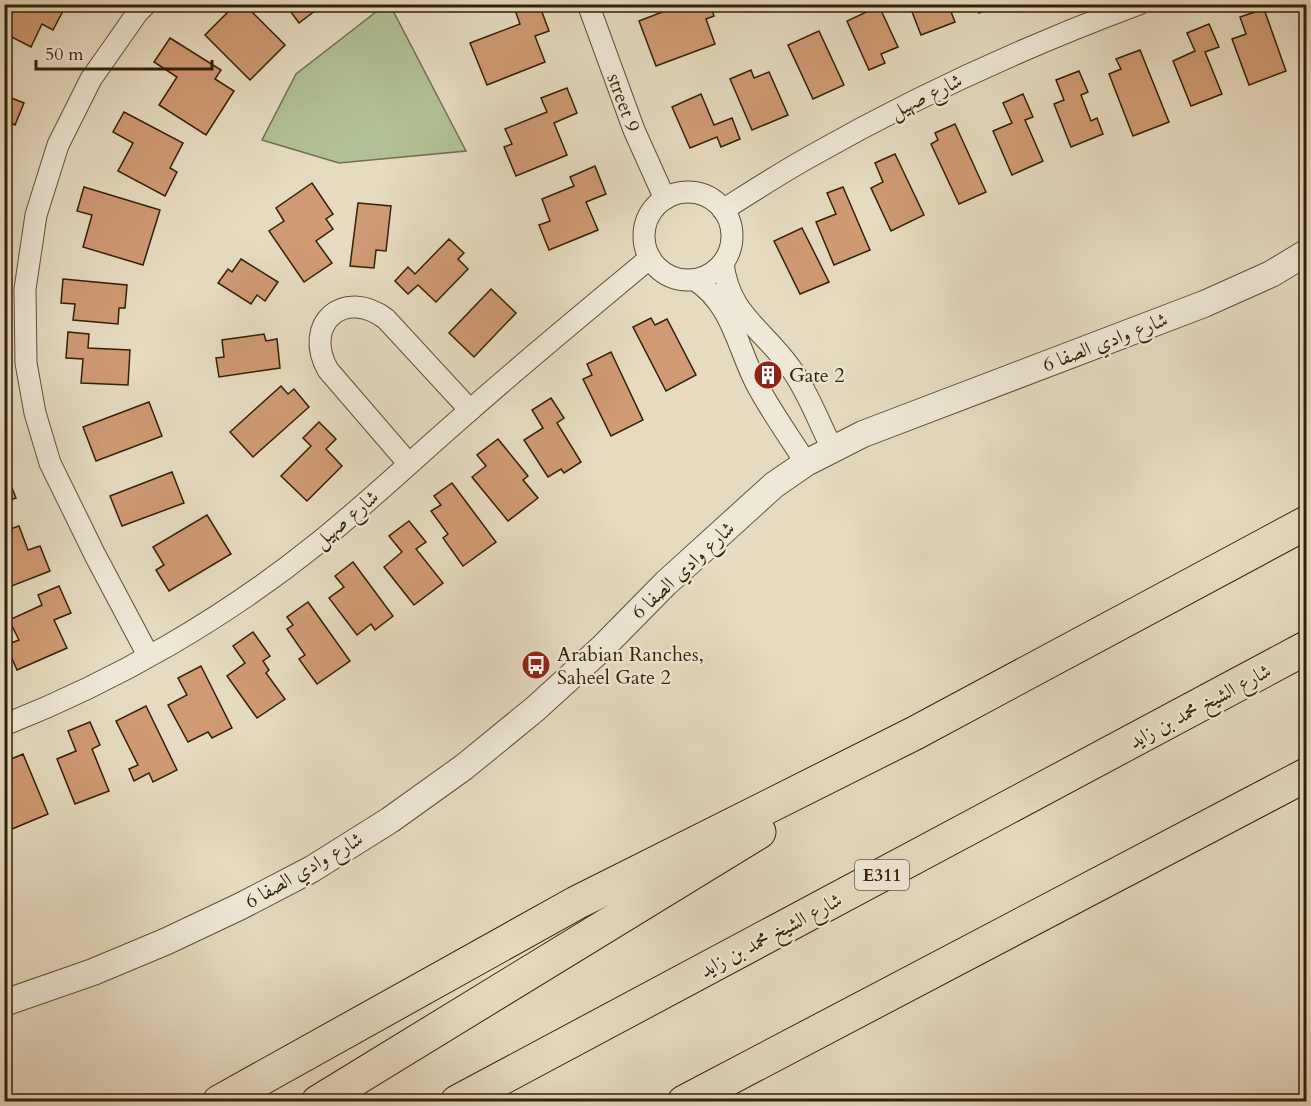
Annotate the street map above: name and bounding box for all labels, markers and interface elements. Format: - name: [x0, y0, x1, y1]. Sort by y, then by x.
- scale bar: [36, 33, 212, 71]
- text: 50 m: [45, 42, 84, 67]
- street label: شارع صهيل: [885, 67, 969, 129]
- street label: street 9: [601, 70, 647, 136]
- street label: شارع وادي الصفا 6: [1038, 306, 1173, 382]
- building icon: Gate 2: [752, 359, 784, 391]
- place label: Gate 2: [789, 362, 845, 389]
- street label: شارع صهيل: [308, 484, 387, 557]
- street label: شارع وادي الصفا 6: [625, 515, 743, 628]
- place label: Arabian Ranches, Saheel Gate 2: [557, 641, 704, 691]
- bus stop icon: Arabian Ranches, Saheel Gate 2: [520, 649, 552, 681]
- street label: شارع الشيخ محمد بن زايد: [1124, 657, 1278, 758]
- street label: شارع وادي الصفا 6: [240, 825, 370, 918]
- road number: E311: [855, 860, 909, 890]
- street label: شارع الشيخ محمد بن زايد: [695, 886, 849, 987]

